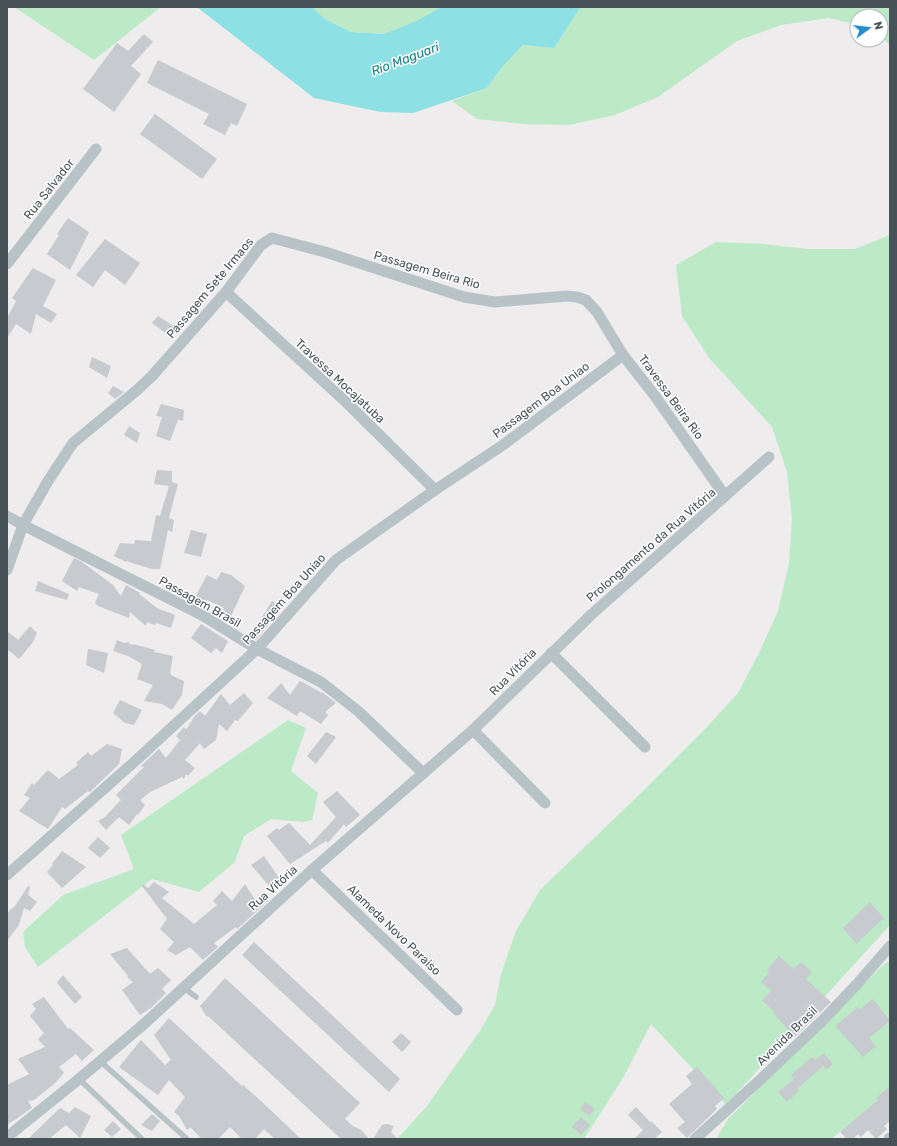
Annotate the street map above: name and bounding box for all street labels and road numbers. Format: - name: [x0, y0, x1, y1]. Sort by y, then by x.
- street label: Rua Salvador: [21, 155, 77, 222]
- street label: Passagem Sete Irmaos: [164, 235, 256, 341]
- street label: Passagem Beira Rio: [372, 248, 482, 292]
- street label: Travessa Mocajatuba: [292, 336, 388, 426]
- street label: Travessa Beira Rio: [636, 352, 706, 442]
- street label: Passagem Boa Uniao: [490, 359, 592, 441]
- street label: Prolongamento da Rua Vitória: [584, 485, 718, 605]
- street label: Passagem Boa Uniao: [240, 551, 328, 647]
- street label: Passagem Brasil: [157, 574, 244, 630]
- street label: Rua Vitória: [487, 646, 539, 698]
- street label: Rua Vitória: [246, 862, 300, 914]
- street label: Alameda Novo Paraiso: [344, 882, 444, 978]
- street label: Avenida Brasil: [754, 1004, 820, 1068]

